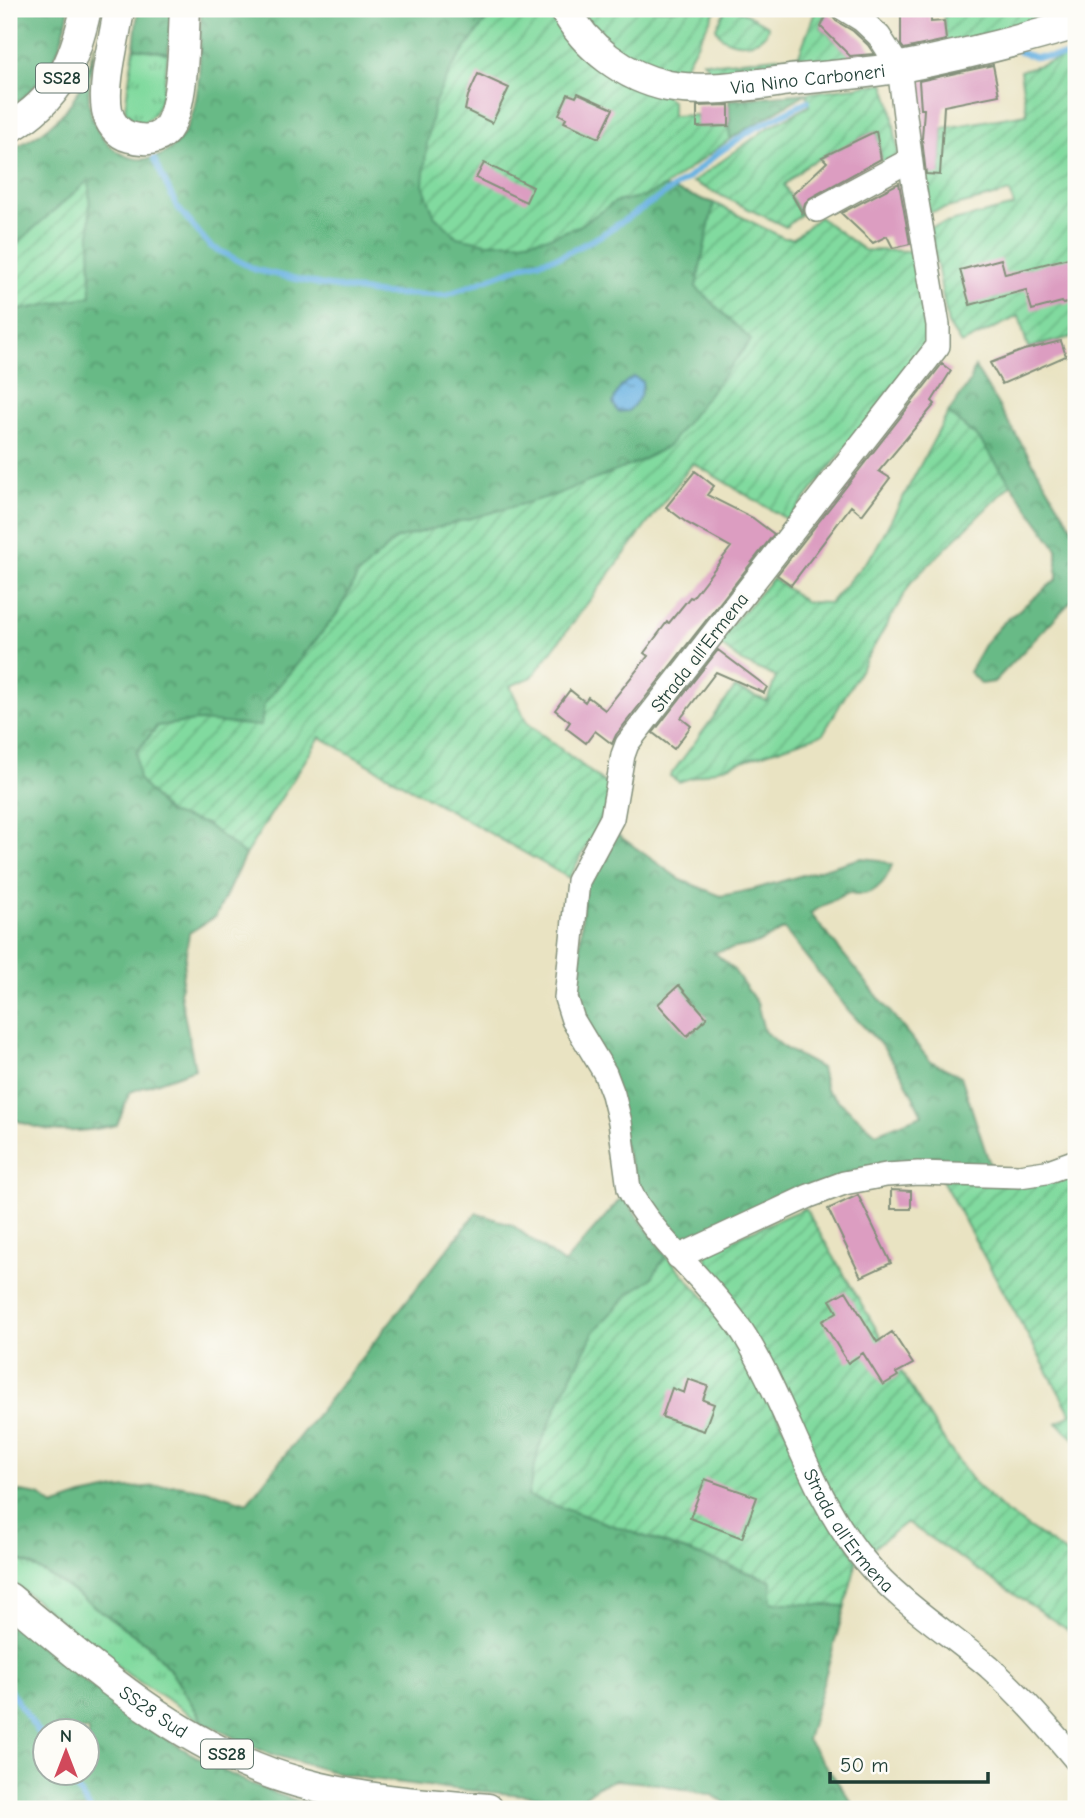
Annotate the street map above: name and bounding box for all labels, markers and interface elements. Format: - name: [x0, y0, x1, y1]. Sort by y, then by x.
- street label: Via Nino Carboneri: [730, 60, 887, 99]
- road number: SS28: [36, 64, 88, 92]
- street label: Strada all'Ermena: [646, 589, 753, 717]
- street label: Strada all'Ermena: [798, 1465, 898, 1597]
- street label: SS28 Sud: [115, 1681, 191, 1743]
- north arrow: [32, 1716, 102, 1786]
- text: N: [60, 1725, 72, 1747]
- road number: SS28: [201, 1740, 253, 1769]
- scale bar: [830, 1741, 987, 1785]
- text: 50 m: [840, 1753, 889, 1777]

